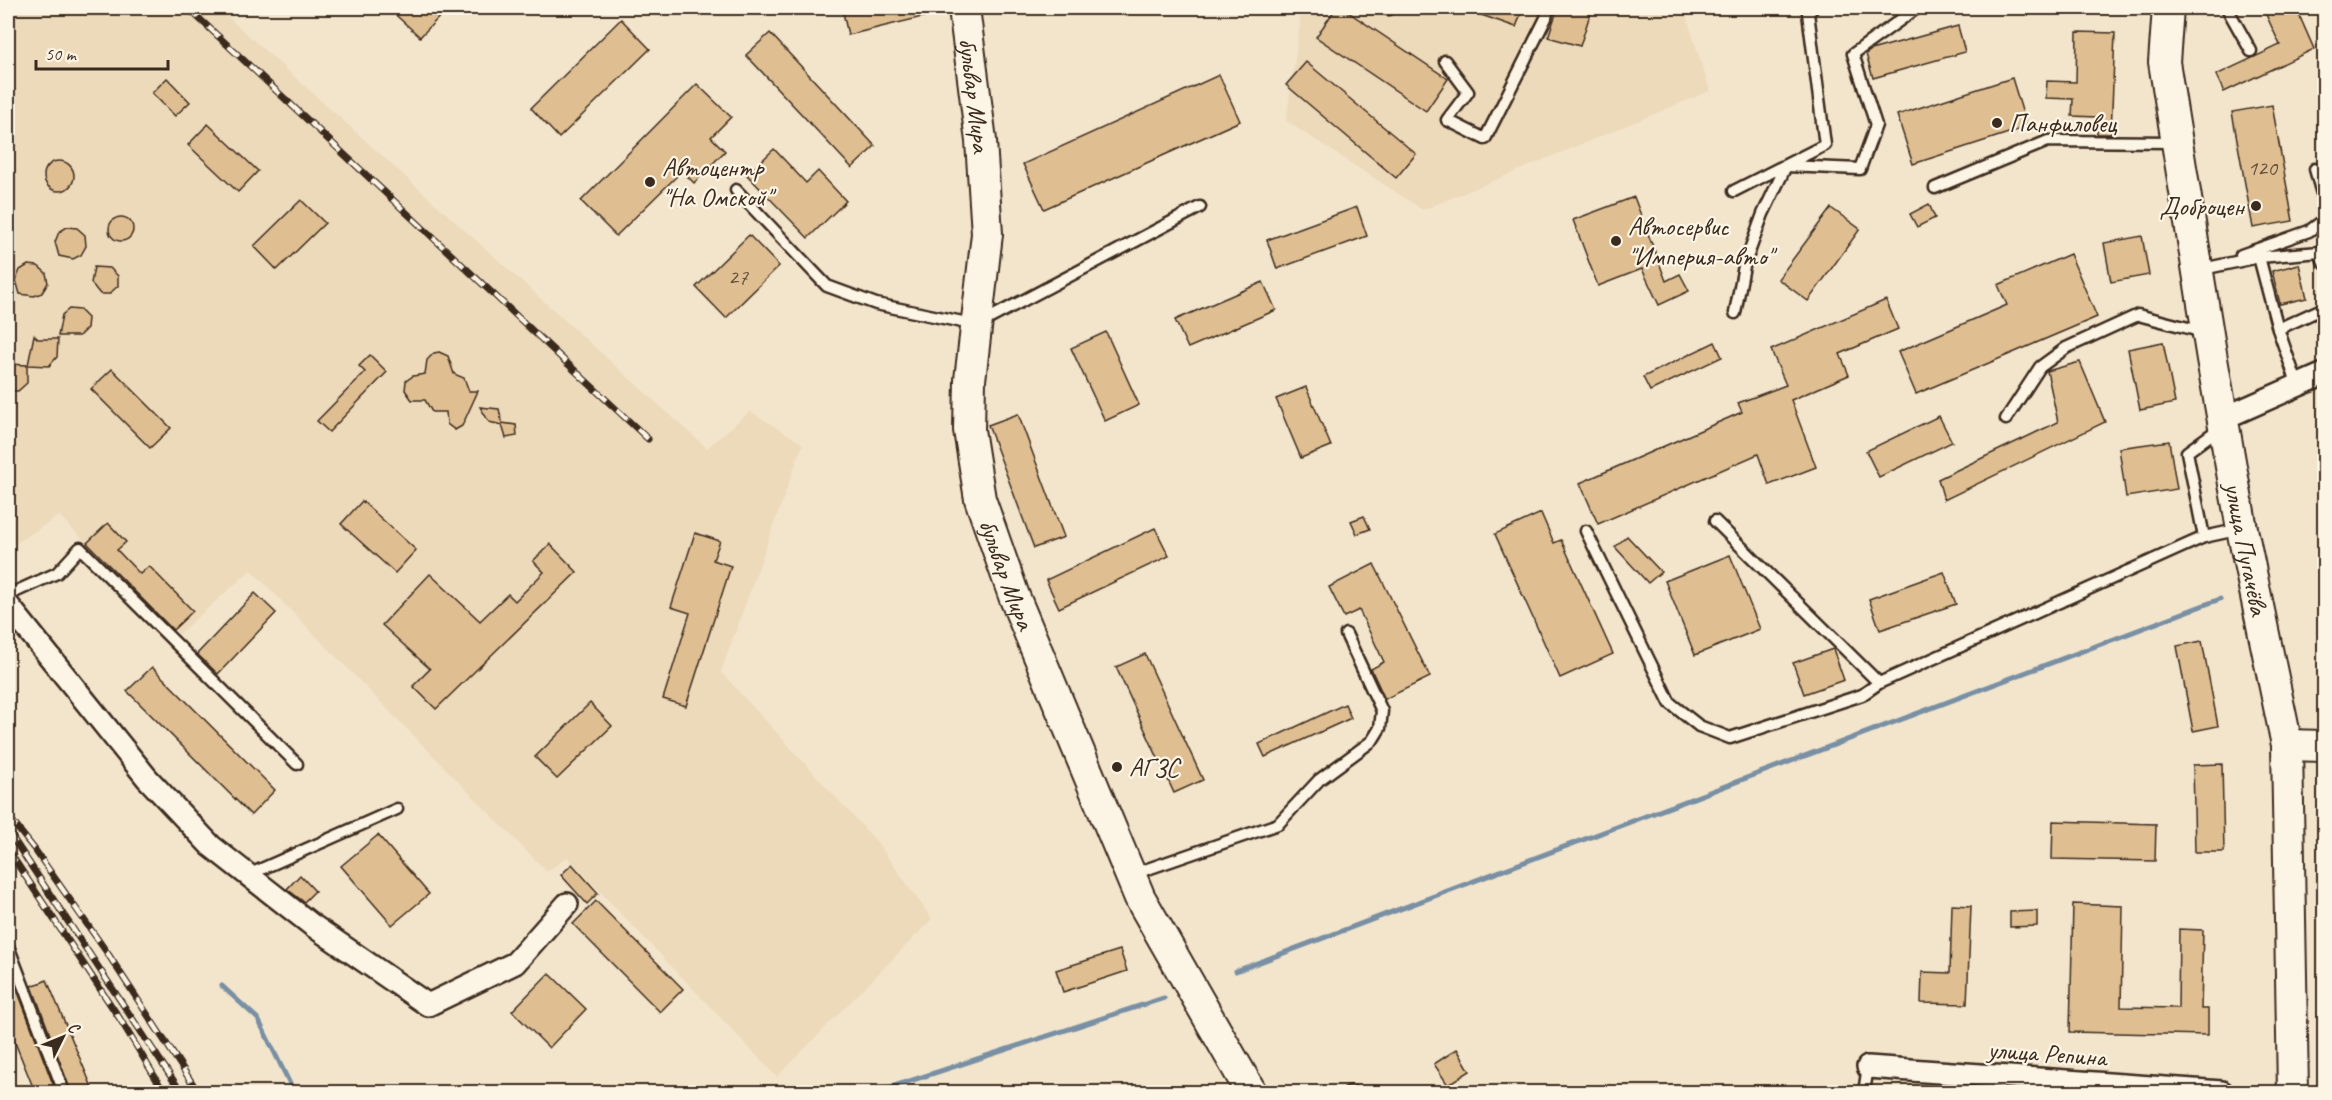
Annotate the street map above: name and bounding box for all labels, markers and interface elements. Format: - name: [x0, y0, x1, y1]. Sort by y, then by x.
- scale bar: [36, 33, 168, 71]
- street label: бульвар Мира: [951, 36, 998, 155]
- text: 50 m: [45, 43, 78, 65]
- place label: Панфиловец: [2009, 107, 2117, 140]
- marker: Панфиловец: [1990, 116, 2004, 130]
- place label: Автоцентр "На Омской": [662, 151, 777, 214]
- house number: 120: [2247, 154, 2279, 182]
- marker: Автоцентр "На Омской": [643, 175, 657, 189]
- place label: Доброцен: [2159, 190, 2245, 223]
- marker: Доброцен: [2249, 199, 2263, 213]
- place label: Автосервис "Империя-авто": [1628, 210, 1777, 273]
- marker: Автосервис "Империя-авто": [1609, 234, 1623, 248]
- house number: 27: [728, 263, 749, 291]
- street label: улица Пугачёва: [2217, 478, 2276, 620]
- street label: бульвар Мира: [971, 515, 1043, 636]
- place label: АГЗС: [1129, 751, 1182, 784]
- marker: АГЗС: [1110, 760, 1124, 774]
- north arrow: [33, 1007, 93, 1067]
- text: С: [63, 1018, 85, 1039]
- street label: улица Репина: [1985, 1033, 2110, 1074]

